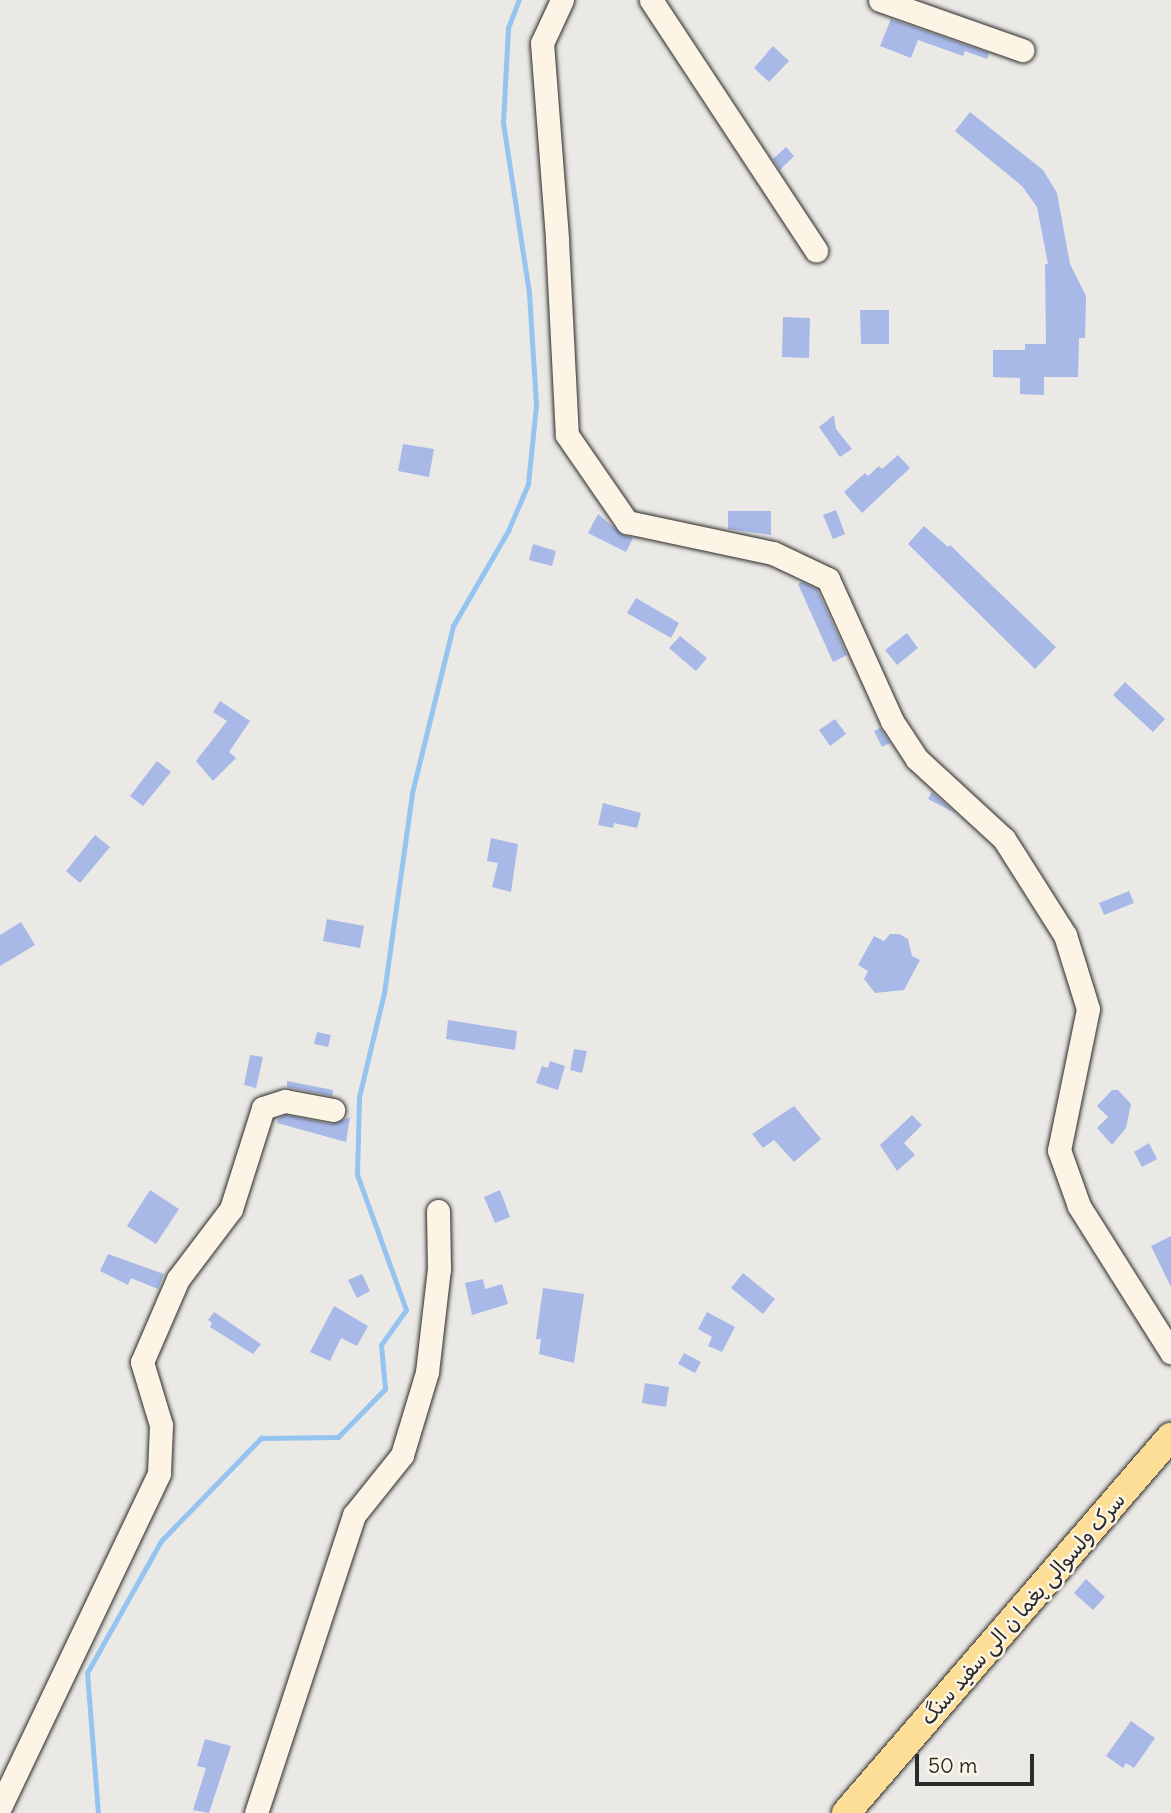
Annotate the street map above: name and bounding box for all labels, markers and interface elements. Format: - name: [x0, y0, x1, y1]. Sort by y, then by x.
- street label: سرک ولسوالی پغما ن الی سفید سنگ: [915, 1488, 1131, 1730]
- scale bar: [919, 1740, 1038, 1784]
- text: 50 m: [928, 1752, 977, 1779]

